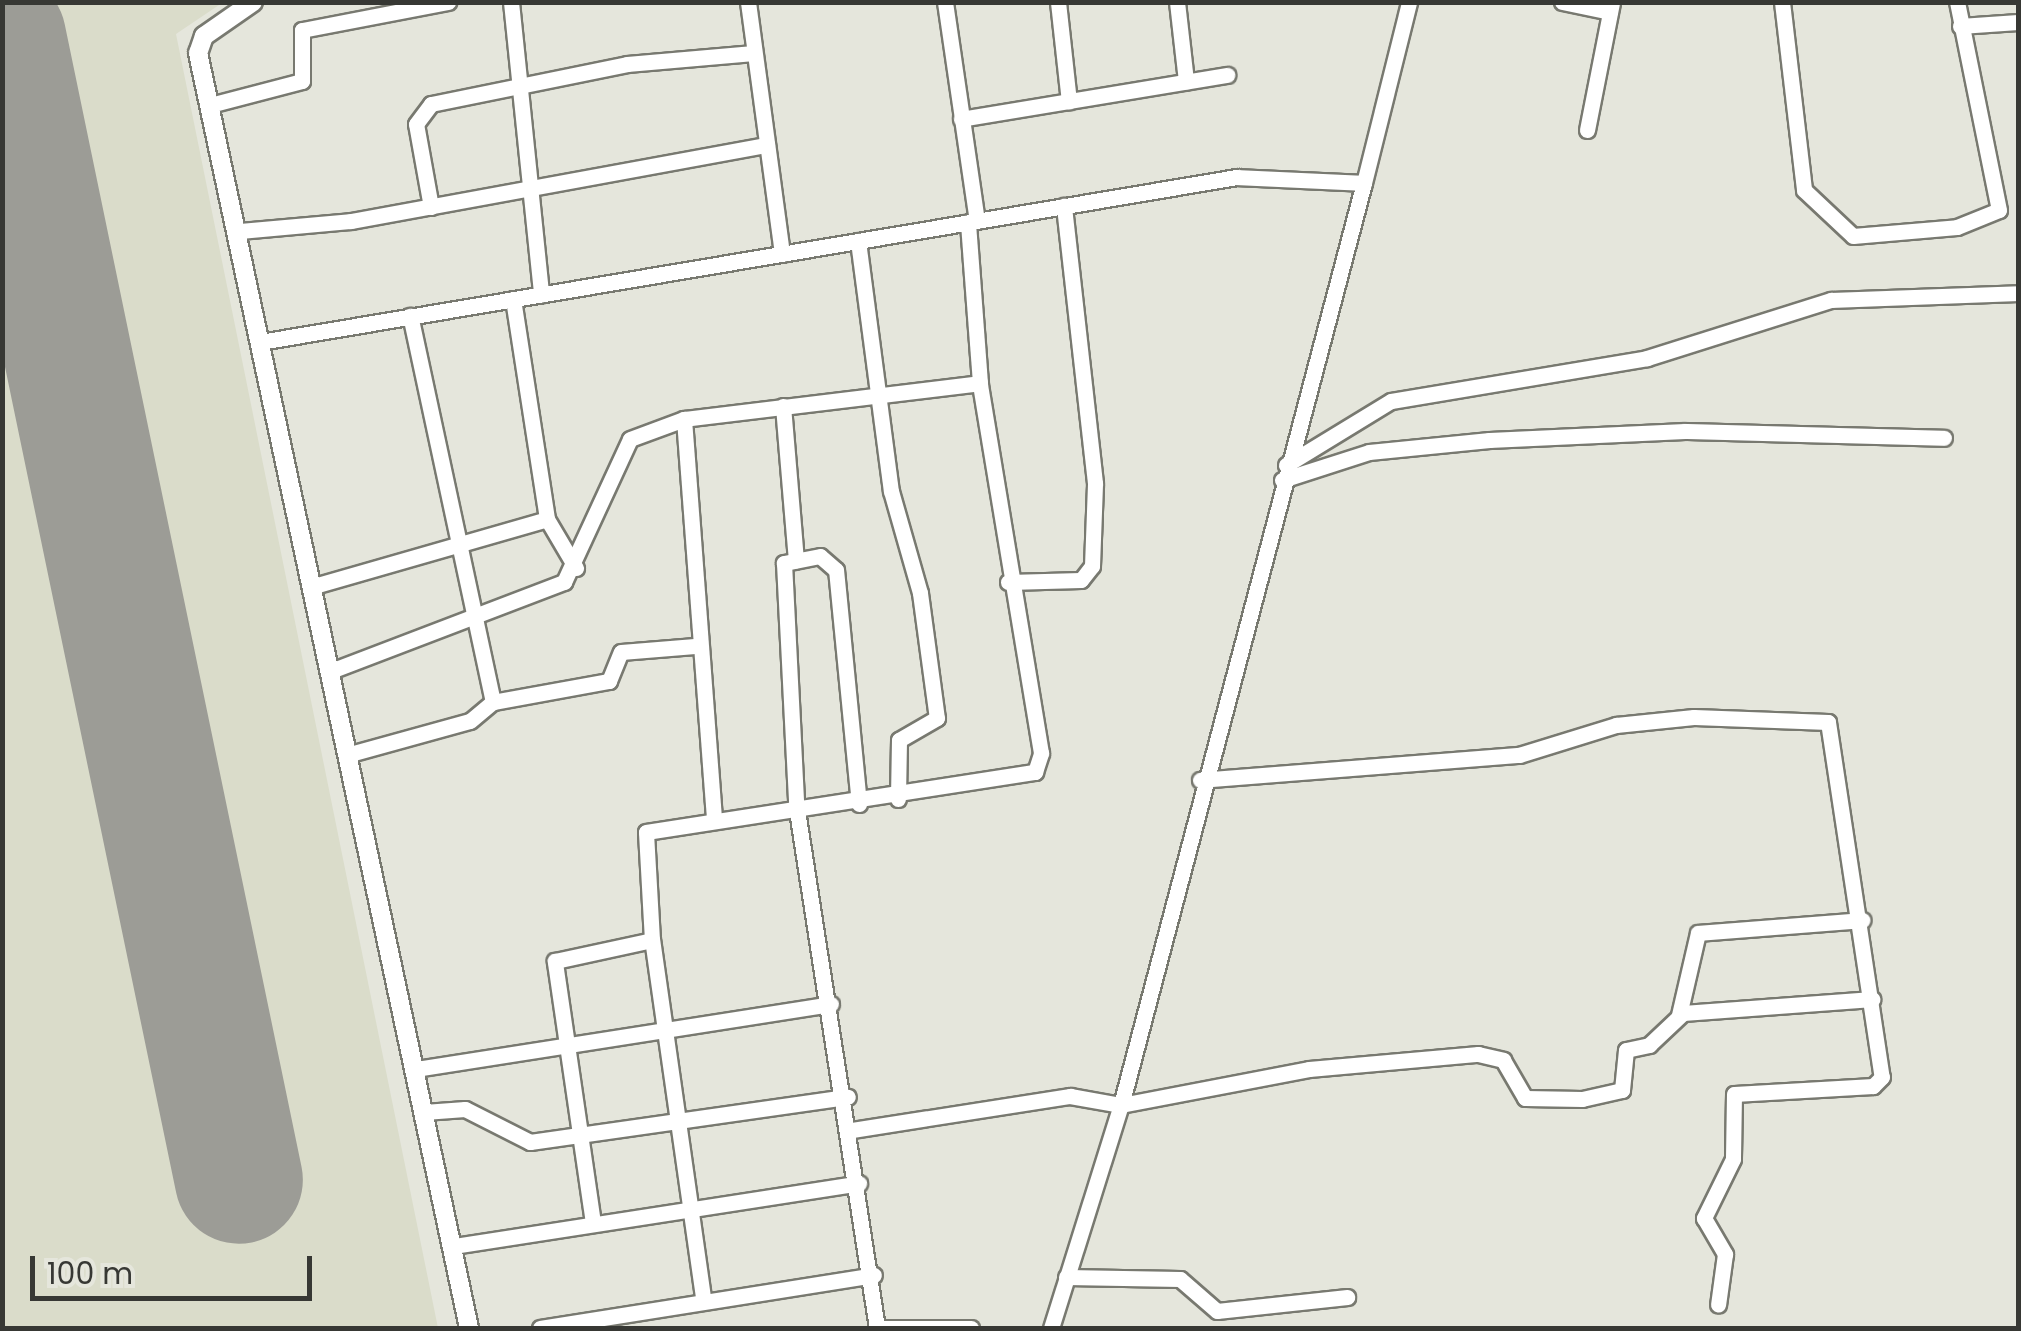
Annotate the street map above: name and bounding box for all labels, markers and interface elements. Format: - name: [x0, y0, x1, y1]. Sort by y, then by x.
- scale bar: [35, 1236, 318, 1298]
- text: 100 m: [47, 1252, 133, 1295]

